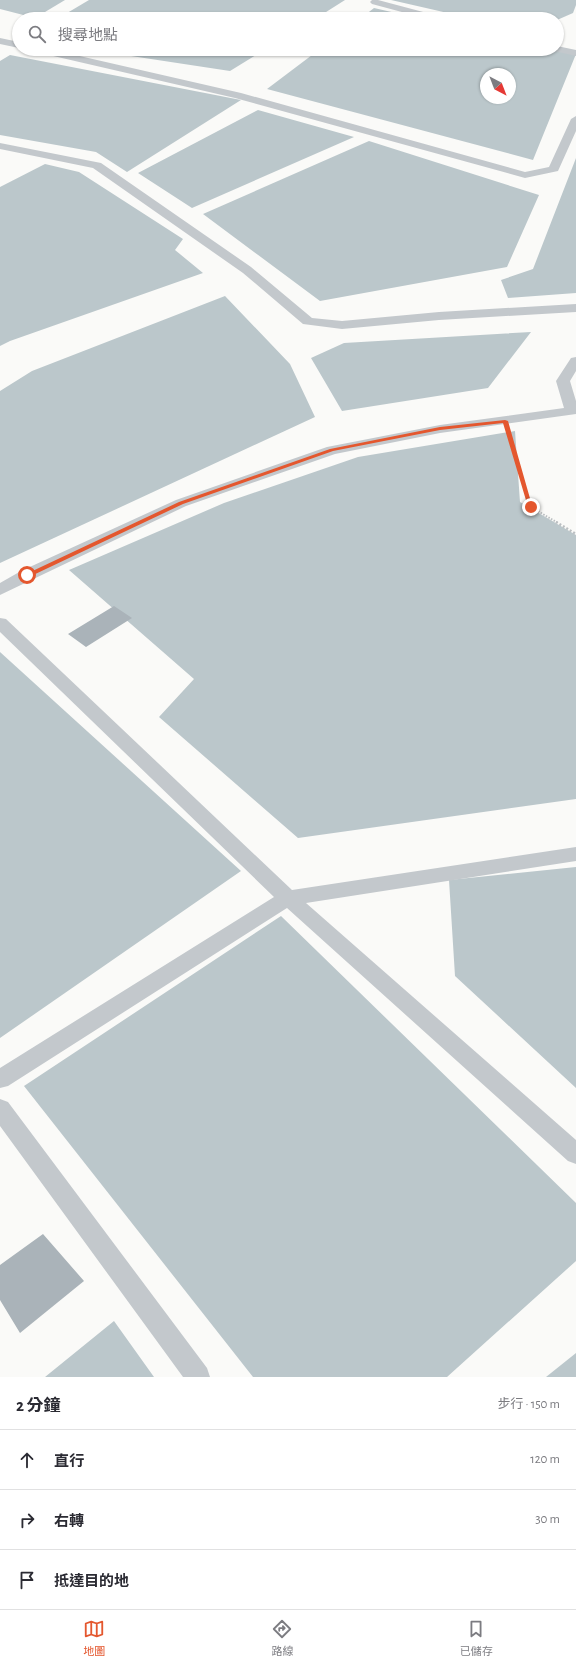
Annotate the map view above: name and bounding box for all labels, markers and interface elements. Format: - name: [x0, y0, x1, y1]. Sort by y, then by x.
- search box: [12, 12, 564, 56]
- icon: search: [26, 23, 48, 45]
- text: 搜尋地點: [58, 28, 118, 43]
- north arrow: [480, 68, 516, 104]
- route end: [522, 498, 540, 516]
- route start: [18, 566, 36, 584]
- text: 2 分鐘: [16, 1397, 61, 1414]
- text: 步行 · 150 m: [497, 1398, 560, 1411]
- icon: ahead: [16, 1449, 38, 1471]
- text: 120 m: [530, 1453, 560, 1466]
- text: 直行: [54, 1454, 84, 1469]
- icon: right: [16, 1509, 38, 1531]
- text: 30 m: [535, 1513, 560, 1526]
- text: 右轉: [54, 1514, 84, 1529]
- icon: arrive: [16, 1569, 38, 1591]
- text: 抵達目的地: [54, 1574, 129, 1589]
- tab: 地圖: [83, 1618, 105, 1658]
- tab: 路線: [271, 1618, 293, 1658]
- tab: 已儲存: [460, 1618, 493, 1658]

